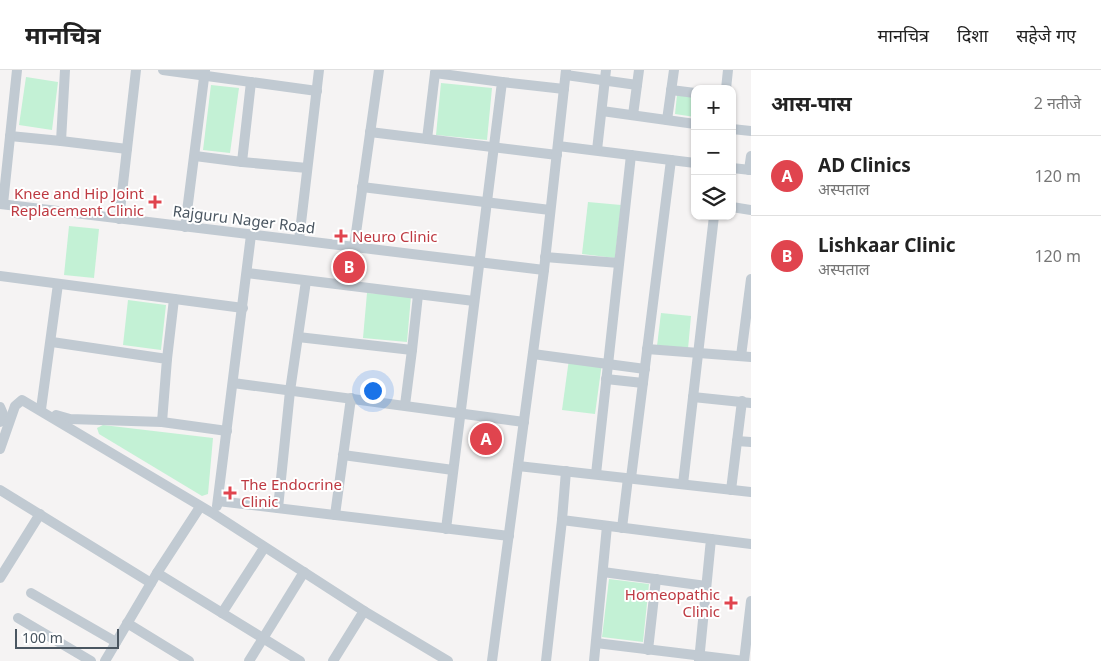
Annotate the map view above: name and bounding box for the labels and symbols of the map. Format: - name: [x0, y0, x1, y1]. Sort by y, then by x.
- place label: Knee and Hip Joint Replacement Clinic: [10, 183, 145, 220]
- marker: Knee and Hip Joint Replacement Clinic: [148, 195, 162, 209]
- street label: Rajguru Nager Road: [172, 200, 316, 238]
- place label: Neuro Clinic: [352, 226, 438, 246]
- marker: Neuro Clinic: [334, 229, 348, 243]
- pin: B: [333, 248, 365, 286]
- your location: [360, 378, 386, 404]
- pin: A: [470, 420, 502, 458]
- place label: The Endocrine Clinic: [241, 474, 342, 511]
- marker: The Endocrine Clinic: [223, 486, 237, 500]
- place label: Homeopathic Clinic: [625, 584, 720, 621]
- marker: Homeopathic Clinic: [724, 596, 738, 610]
- scale bar: [15, 626, 119, 649]

